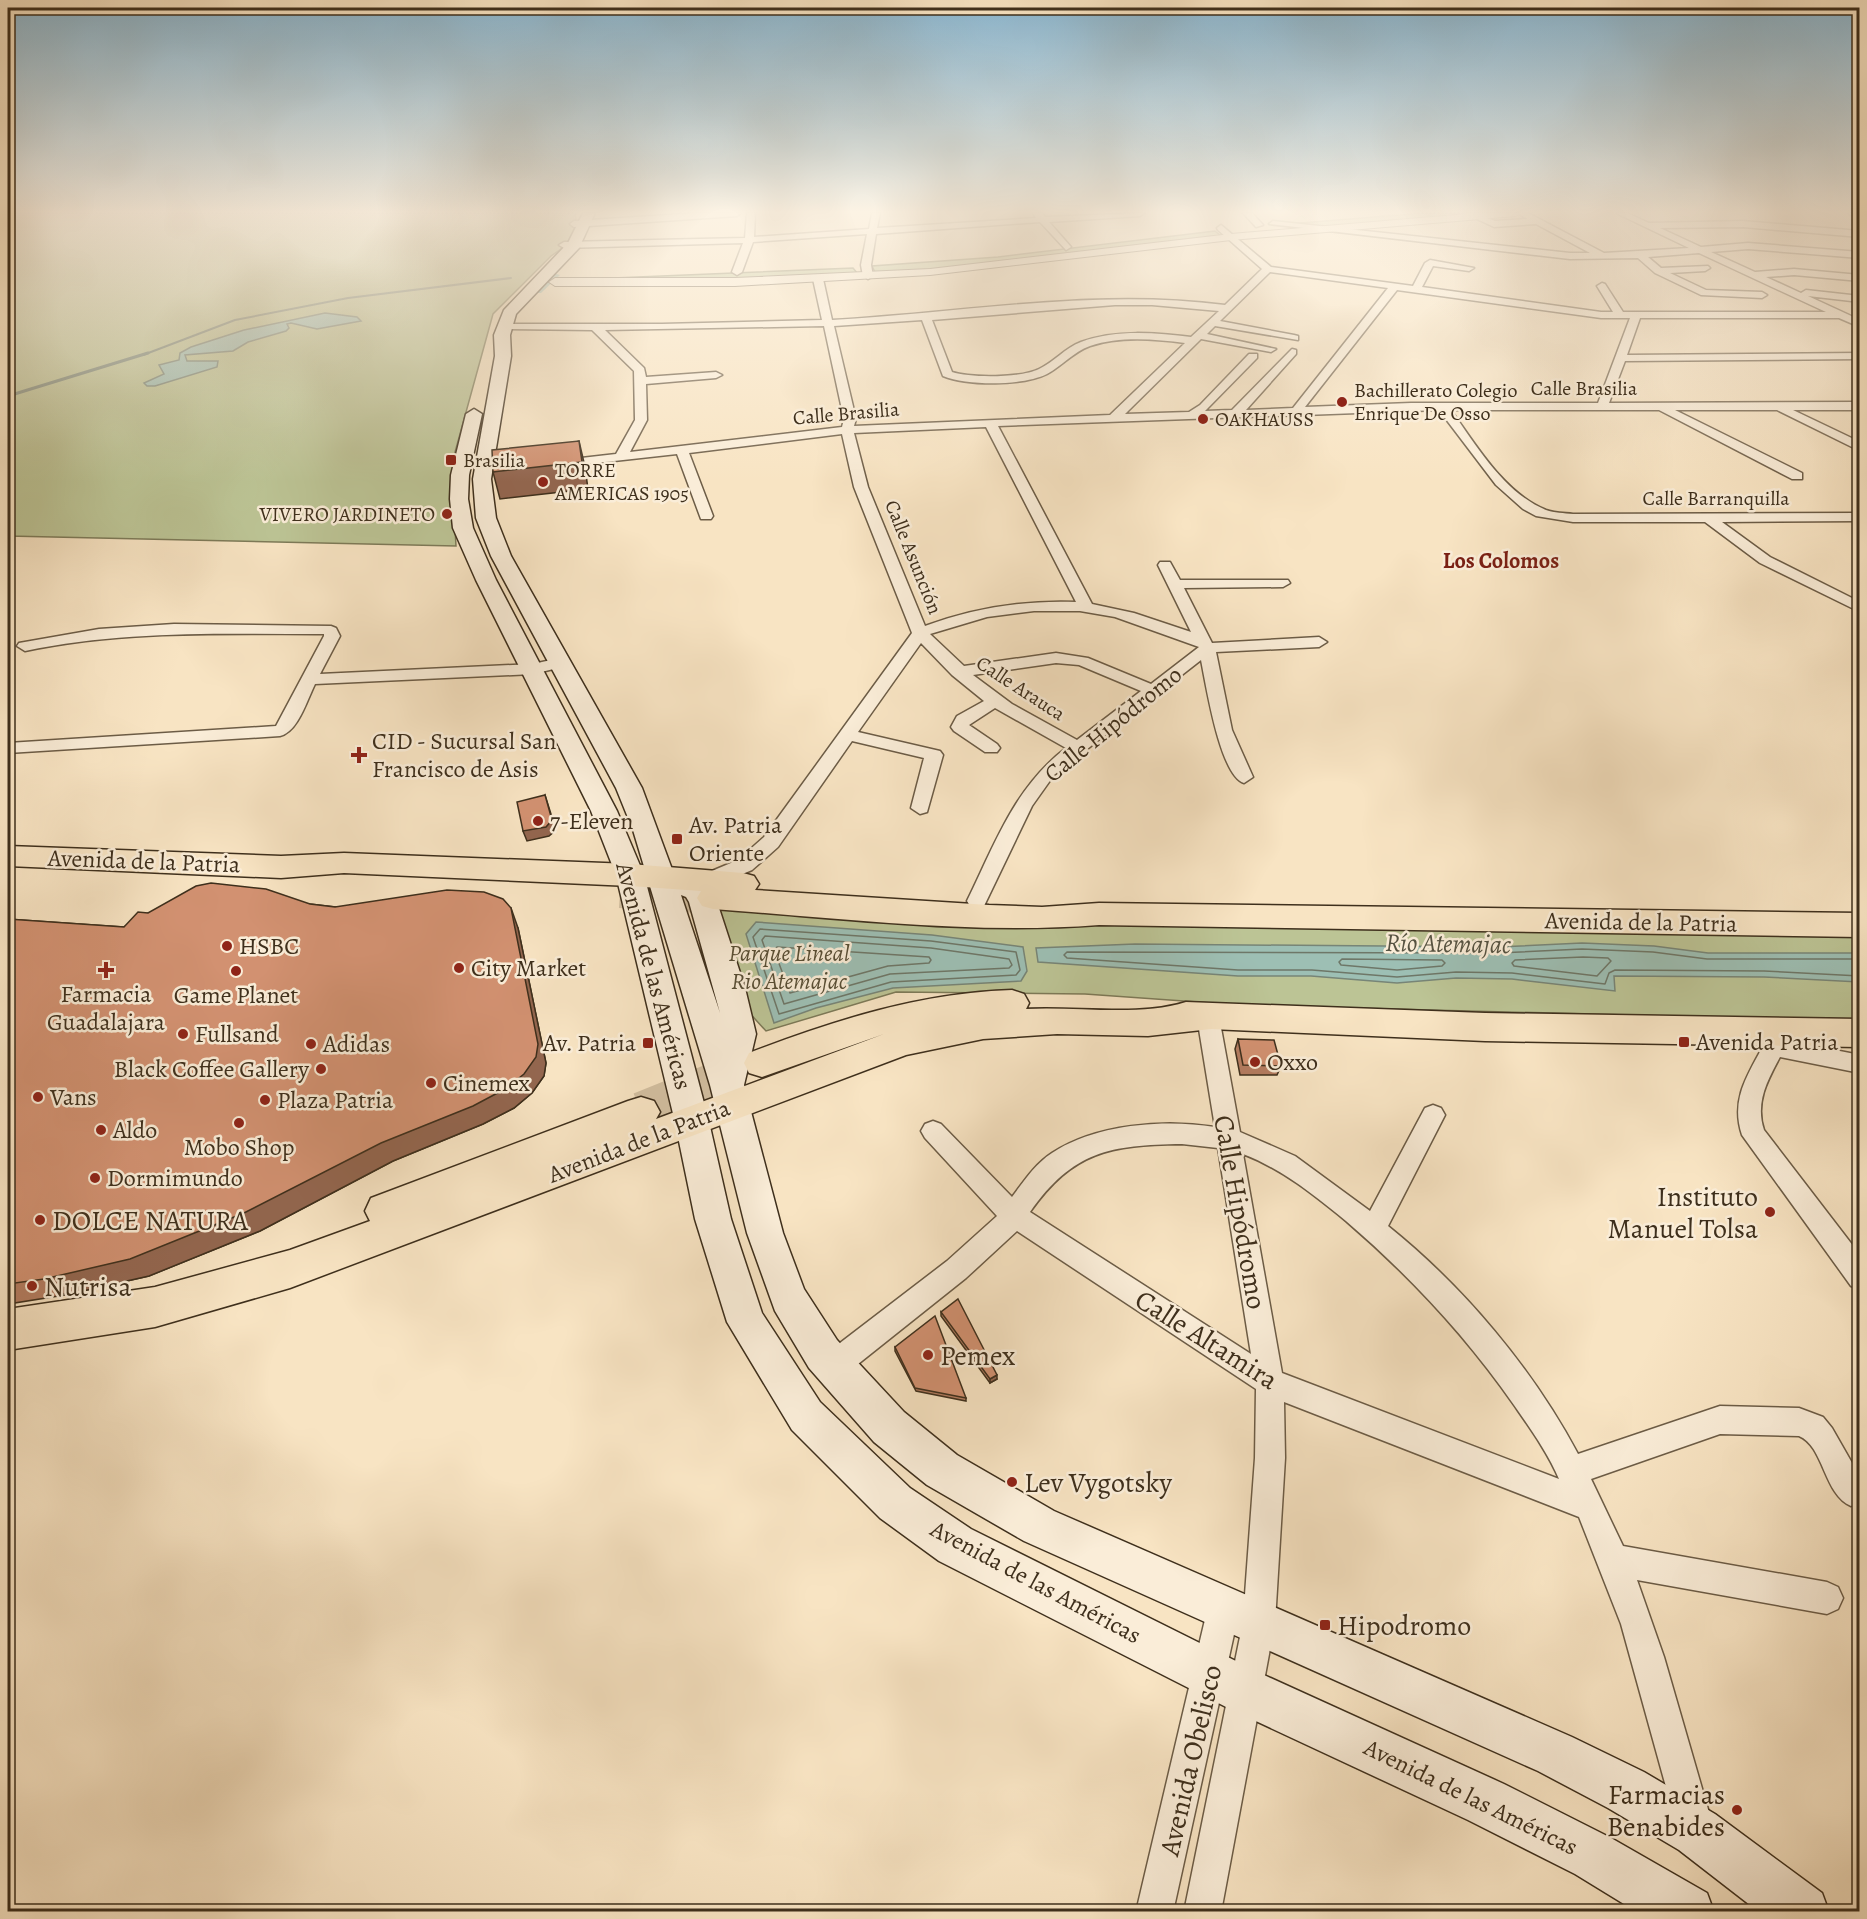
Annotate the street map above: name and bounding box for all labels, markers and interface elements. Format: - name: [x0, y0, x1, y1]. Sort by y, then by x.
- street label: Calle Brasilia: [1531, 375, 1638, 402]
- place label: Bachillerato Colegio Enrique De Osso: [1354, 377, 1517, 427]
- street label: Calle Brasilia: [792, 395, 901, 432]
- marker: Bachillerato Colegio Enrique De Osso: [1335, 395, 1349, 409]
- place label: OAKHAUSS: [1215, 406, 1314, 433]
- marker: OAKHAUSS: [1196, 412, 1210, 426]
- place label: Brasilia: [463, 447, 526, 474]
- marker: Brasilia: [444, 453, 458, 467]
- place label: TORRE AMERICAS 1905: [554, 457, 689, 507]
- marker: TORRE AMERICAS 1905: [536, 475, 550, 489]
- street label: Calle Barranquilla: [1642, 485, 1790, 512]
- street label: Calle Asunción: [878, 496, 949, 618]
- place label: VIVERO JARDINETO: [259, 501, 435, 528]
- marker: VIVERO JARDINETO: [440, 507, 454, 521]
- district label: Los Colomos: [1443, 546, 1559, 576]
- street label: Calle Arauca: [971, 650, 1071, 728]
- street label: Calle Hipódromo: [1037, 659, 1189, 789]
- place label: CID - Sucursal San Francisco de Asis: [372, 725, 556, 785]
- marker: CID - Sucursal San Francisco de Asis: [350, 746, 368, 764]
- place label: 7-Eleven: [550, 805, 633, 837]
- place label: Av. Patria Oriente: [688, 809, 783, 869]
- marker: 7-Eleven: [531, 814, 545, 828]
- marker: Av. Patria Oriente: [670, 832, 684, 846]
- street label: Avenida de la Patria: [46, 842, 242, 880]
- street label: Avenida de las Américas: [608, 858, 700, 1093]
- street label: Avenida de la Patria: [1543, 904, 1738, 940]
- water label: Río Atemajac: [1385, 925, 1512, 962]
- place label: HSBC: [239, 930, 299, 962]
- park label: Parque Lineal Rio Atemajac: [728, 937, 850, 997]
- marker: HSBC: [220, 939, 234, 953]
- place label: City Market: [471, 952, 586, 984]
- marker: City Market: [452, 961, 466, 975]
- marker: Farmacia Guadalajara: [99, 963, 113, 977]
- marker: Game Planet: [229, 964, 243, 978]
- place label: Farmacia Guadalajara: [47, 978, 166, 1038]
- place label: Game Planet: [174, 979, 298, 1011]
- place label: Fullsand: [195, 1018, 279, 1050]
- place label: Avenida Patria: [1695, 1026, 1839, 1058]
- marker: Fullsand: [176, 1027, 190, 1041]
- place label: Av. Patria: [542, 1027, 637, 1059]
- place label: Adidas: [322, 1028, 390, 1060]
- marker: Avenida Patria: [1677, 1035, 1691, 1049]
- marker: Av. Patria: [641, 1036, 655, 1050]
- marker: Adidas: [304, 1037, 318, 1051]
- place label: Oxxo: [1267, 1046, 1318, 1078]
- place label: Black Coffee Gallery: [114, 1053, 309, 1085]
- marker: Oxxo: [1248, 1055, 1262, 1069]
- marker: Black Coffee Gallery: [314, 1062, 328, 1076]
- place label: Cinemex: [443, 1067, 530, 1099]
- marker: Cinemex: [424, 1076, 438, 1090]
- place label: Vans: [49, 1081, 97, 1113]
- place label: Plaza Patria: [277, 1084, 394, 1116]
- marker: Vans: [31, 1090, 45, 1104]
- street label: Avenida de la Patria: [542, 1091, 735, 1191]
- marker: Plaza Patria: [258, 1093, 272, 1107]
- street label: Calle Hipódromo: [1204, 1112, 1276, 1312]
- place label: Aldo: [112, 1114, 157, 1146]
- marker: Mobo Shop: [232, 1116, 246, 1130]
- marker: Aldo: [94, 1123, 108, 1137]
- place label: Mobo Shop: [184, 1131, 294, 1163]
- place label: Dormimundo: [107, 1162, 243, 1194]
- marker: Dormimundo: [88, 1171, 102, 1185]
- place label: Instituto Manuel Tolsa: [1607, 1178, 1758, 1248]
- place label: DOLCE NATURA: [52, 1202, 249, 1240]
- marker: Instituto Manuel Tolsa: [1763, 1205, 1777, 1219]
- marker: DOLCE NATURA: [33, 1213, 47, 1227]
- place label: Nutrisa: [44, 1268, 131, 1306]
- marker: Nutrisa: [25, 1279, 39, 1293]
- street label: Calle Altamira: [1128, 1281, 1285, 1399]
- place label: Pemex: [940, 1337, 1016, 1375]
- marker: Pemex: [921, 1348, 935, 1362]
- place label: Lev Vygotsky: [1024, 1464, 1172, 1502]
- marker: Lev Vygotsky: [1005, 1475, 1019, 1489]
- street label: Avenida de las Américas: [924, 1512, 1147, 1651]
- place label: Hipodromo: [1337, 1607, 1471, 1645]
- marker: Hipodromo: [1318, 1618, 1332, 1632]
- street label: Avenida Obelisco: [1150, 1661, 1231, 1860]
- street label: Avenida de las Américas: [1358, 1731, 1583, 1863]
- place label: Farmacias Benabides: [1607, 1776, 1725, 1846]
- marker: Farmacias Benabides: [1730, 1803, 1744, 1817]

